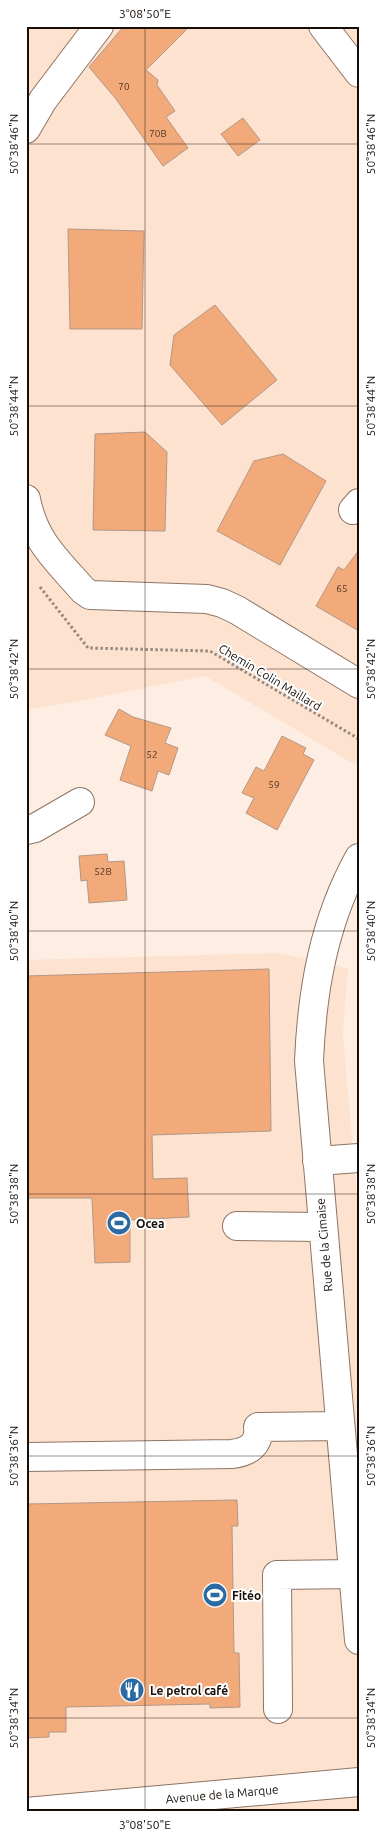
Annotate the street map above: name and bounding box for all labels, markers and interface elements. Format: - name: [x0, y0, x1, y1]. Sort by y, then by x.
- text: 3°08'50"E: [119, 7, 171, 20]
- house number: 70: [118, 81, 130, 92]
- text: 50°38'46"N: [7, 114, 20, 174]
- text: 50°38'46"N: [364, 114, 377, 174]
- house number: 70B: [149, 128, 167, 139]
- text: 50°38'44"N: [7, 376, 20, 436]
- text: 50°38'44"N: [364, 376, 377, 436]
- house number: 65: [336, 583, 348, 594]
- text: 50°38'42"N: [7, 639, 20, 699]
- text: 50°38'42"N: [364, 639, 377, 699]
- street label: Chemin Colin Maillard: [216, 641, 324, 713]
- house number: 52: [146, 749, 158, 760]
- house number: 59: [268, 779, 280, 790]
- house number: 52B: [94, 866, 112, 877]
- text: 50°38'40"N: [7, 901, 20, 961]
- text: 50°38'40"N: [364, 901, 377, 961]
- text: 50°38'38"N: [7, 1164, 20, 1224]
- text: 50°38'38"N: [364, 1164, 377, 1224]
- street label: Rue de la Cimaise: [313, 1198, 335, 1292]
- sports icon: Ocea: [106, 1210, 132, 1236]
- place label: Ocea: [136, 1217, 165, 1230]
- text: 50°38'36"N: [7, 1426, 20, 1486]
- text: 50°38'36"N: [364, 1426, 377, 1486]
- sports icon: Fitéo: [202, 1582, 228, 1608]
- place label: Fitéo: [232, 1589, 261, 1602]
- restaurant icon: Le petrol café: [119, 1677, 145, 1703]
- place label: Le petrol café: [150, 1684, 228, 1697]
- text: 50°38'34"N: [7, 1688, 20, 1748]
- text: 50°38'34"N: [364, 1688, 377, 1748]
- street label: Avenue de la Marque: [165, 1783, 279, 1805]
- text: 3°08'50"E: [119, 1818, 171, 1831]

